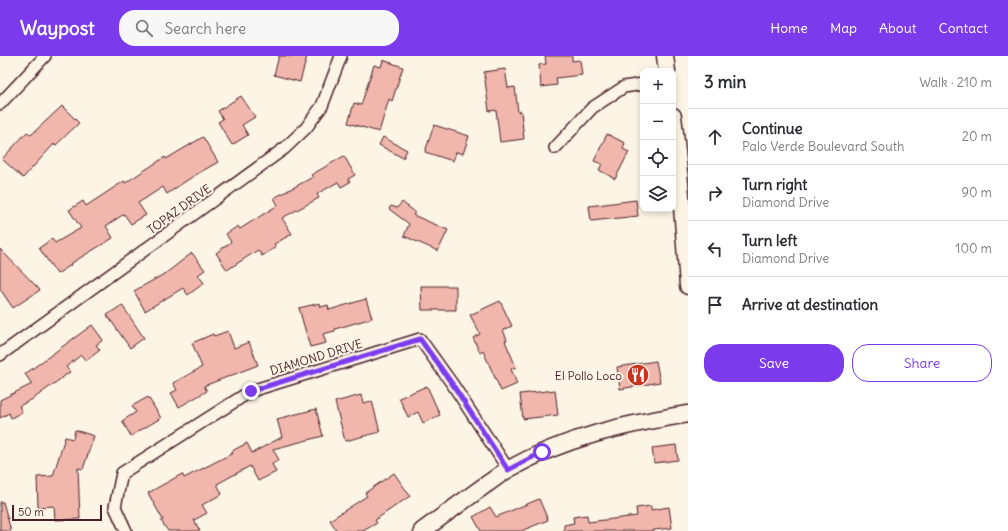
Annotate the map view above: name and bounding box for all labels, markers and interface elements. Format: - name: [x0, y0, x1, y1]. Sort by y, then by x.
- search box: [119, 10, 399, 46]
- text: Waypost: [20, 16, 95, 40]
- icon: search: [133, 17, 155, 39]
- text: Search here: [165, 19, 246, 38]
- text: Home: [770, 19, 808, 37]
- text: Map: [830, 19, 857, 37]
- text: About: [879, 19, 917, 37]
- text: Contact: [939, 19, 988, 37]
- map controls: [640, 68, 676, 212]
- button: +: [640, 68, 676, 104]
- text: 3 min: [704, 71, 746, 93]
- text: Walk · 210 m: [919, 74, 992, 91]
- button: −: [640, 104, 676, 140]
- text: Continue: [742, 119, 803, 138]
- icon: ahead: [704, 126, 726, 148]
- text: 20 m: [962, 128, 992, 145]
- text: Palo Verde Boulevard South: [742, 138, 905, 155]
- button: locate: [640, 140, 676, 176]
- text: Turn right: [742, 175, 807, 194]
- button: layers: [640, 176, 676, 212]
- street label: TOPAZ DRIVE: [144, 181, 214, 237]
- icon: right: [704, 182, 726, 204]
- text: 90 m: [961, 184, 992, 201]
- text: Diamond Drive: [742, 194, 829, 211]
- text: Turn left: [742, 231, 797, 250]
- icon: left: [704, 238, 726, 260]
- text: 100 m: [955, 240, 992, 257]
- text: Diamond Drive: [742, 250, 829, 267]
- icon: arrive: [704, 294, 726, 316]
- text: Arrive at destination: [742, 295, 878, 314]
- street label: DIAMOND DRIVE: [268, 336, 364, 378]
- button: Save: [704, 344, 844, 382]
- button: Share: [852, 344, 992, 382]
- restaurant icon: El Pollo Loco: [625, 362, 651, 388]
- place label: El Pollo Loco: [555, 368, 622, 383]
- route end: [242, 382, 260, 400]
- route start: [533, 443, 551, 461]
- scale bar: [12, 503, 102, 522]
- text: 50 m: [18, 505, 44, 519]

